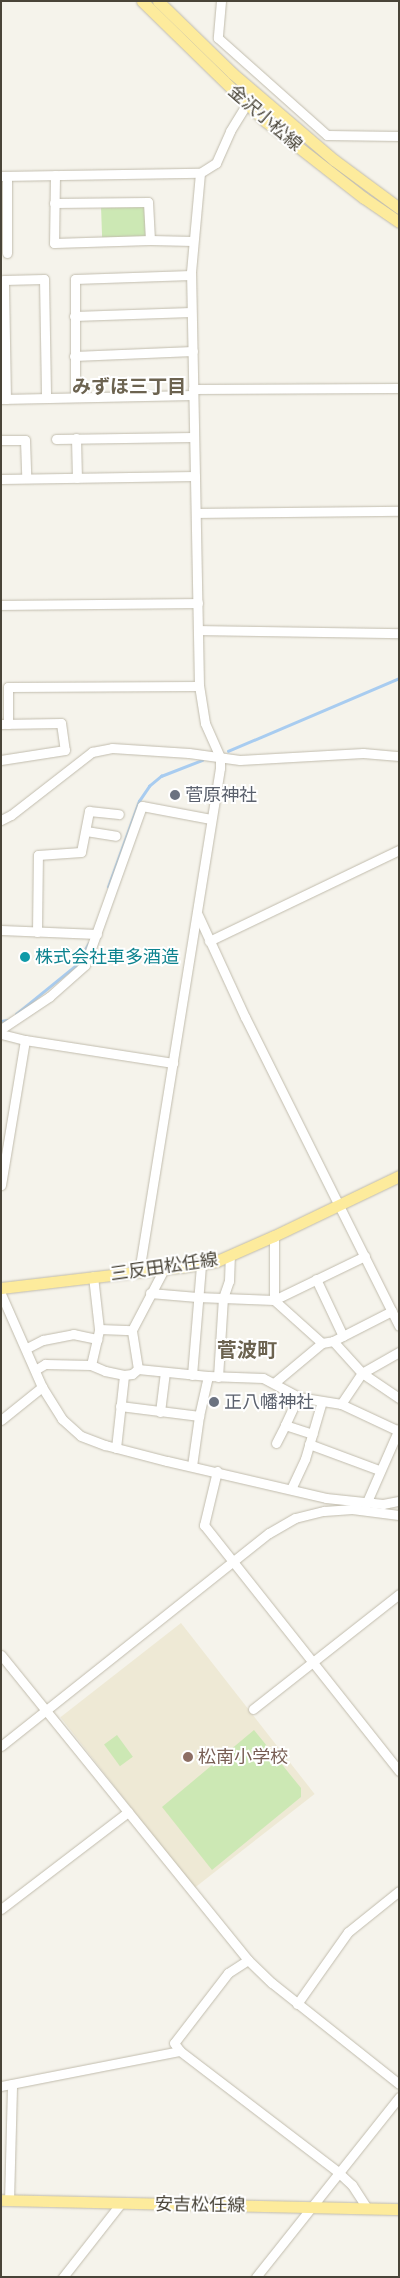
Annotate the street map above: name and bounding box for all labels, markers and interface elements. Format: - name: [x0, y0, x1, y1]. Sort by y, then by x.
- street label: 金沢小松線: [224, 80, 306, 156]
- district label: みずほ三丁目: [72, 376, 186, 398]
- place label: 菅原神社: [185, 784, 257, 806]
- marker: 菅原神社: [169, 789, 181, 801]
- place label: 株式会社車多酒造: [35, 946, 179, 968]
- marker: 株式会社車多酒造: [19, 951, 31, 963]
- street label: 三反田松任線: [109, 1249, 219, 1285]
- district label: 菅波町: [217, 1338, 277, 1362]
- place label: 正八幡神社: [224, 1391, 314, 1413]
- marker: 正八幡神社: [208, 1396, 220, 1408]
- place label: 松南小学校: [198, 1746, 288, 1768]
- marker: 松南小学校: [182, 1751, 194, 1763]
- street label: 安吉松任線: [155, 2193, 245, 2217]

